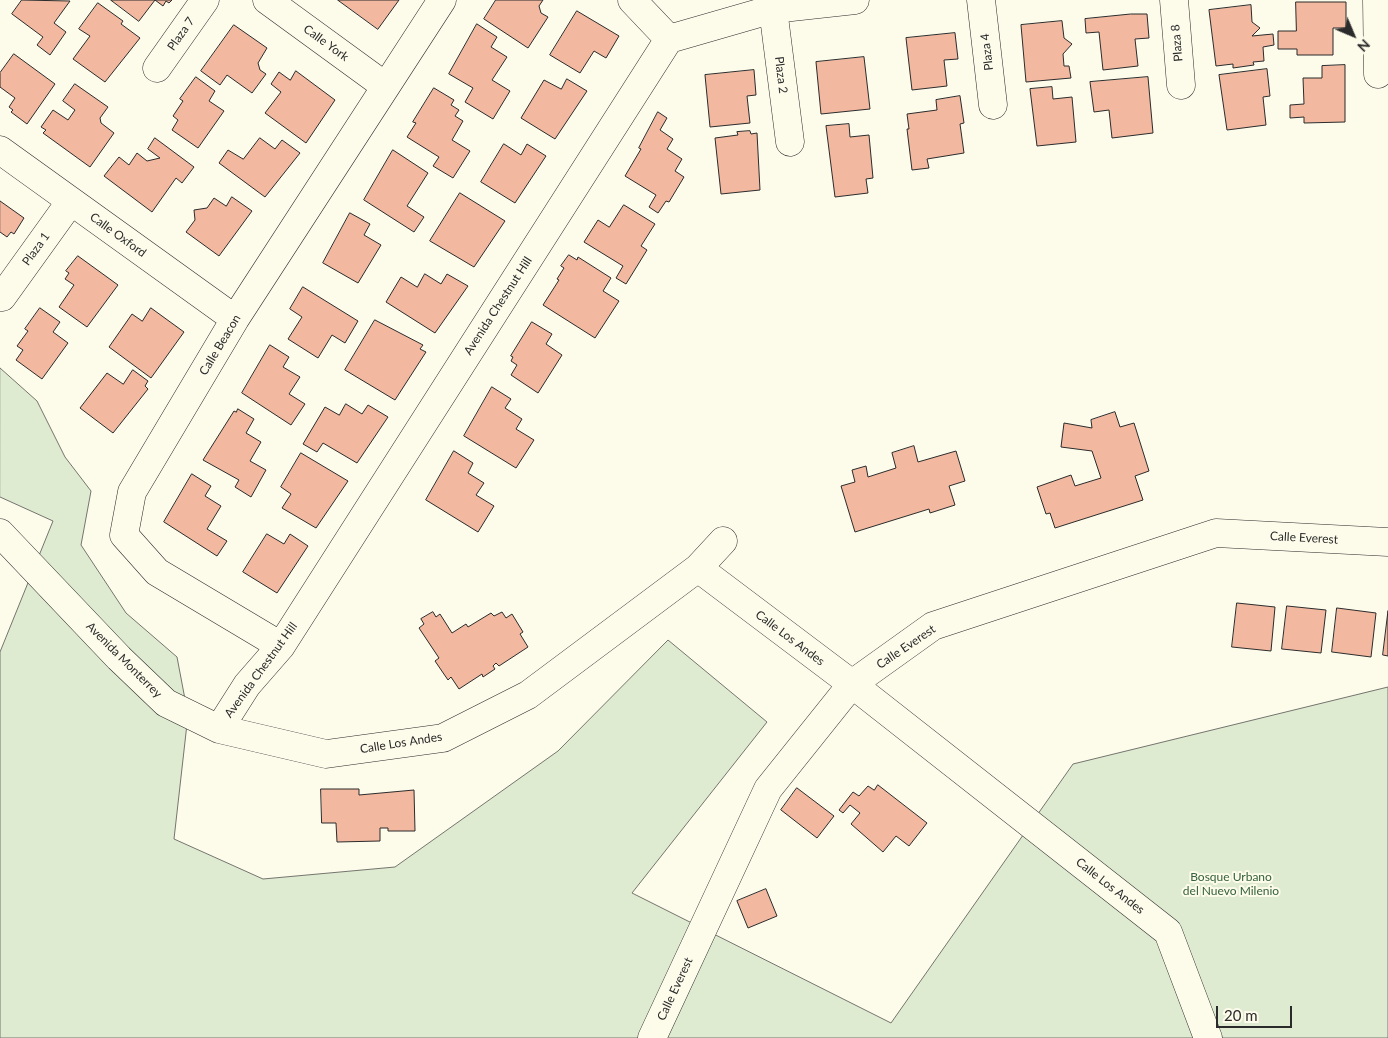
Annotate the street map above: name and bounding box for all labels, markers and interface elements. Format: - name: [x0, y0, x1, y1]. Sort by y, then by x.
- north arrow: [1328, 10, 1378, 60]
- street label: Plaza 7: [164, 15, 198, 53]
- street label: Calle York: [301, 22, 351, 64]
- street label: Plaza 8: [1168, 24, 1186, 62]
- street label: Plaza 4: [978, 33, 996, 71]
- text: N: [1354, 36, 1374, 56]
- street label: Plaza 2: [772, 56, 790, 94]
- street label: Calle Oxford: [87, 210, 149, 260]
- street label: Plaza 1: [19, 230, 53, 268]
- street label: Avenida Chestnut Hill: [461, 254, 535, 358]
- street label: Calle Beacon: [196, 312, 244, 378]
- street label: Calle Everest: [1270, 529, 1338, 547]
- street label: Calle Los Andes: [753, 607, 827, 669]
- street label: Avenida Monterrey: [83, 619, 165, 701]
- street label: Avenida Chestnut Hill: [222, 620, 300, 720]
- street label: Calle Everest: [874, 622, 938, 672]
- street label: Calle Los Andes: [359, 729, 443, 757]
- street label: Calle Los Andes: [1073, 855, 1147, 917]
- park label: Bosque Urbano del Nuevo Milenio: [1183, 870, 1279, 898]
- street label: Calle Everest: [654, 955, 696, 1023]
- scale bar: [1218, 996, 1294, 1028]
- text: 20 m: [1224, 1006, 1258, 1024]

